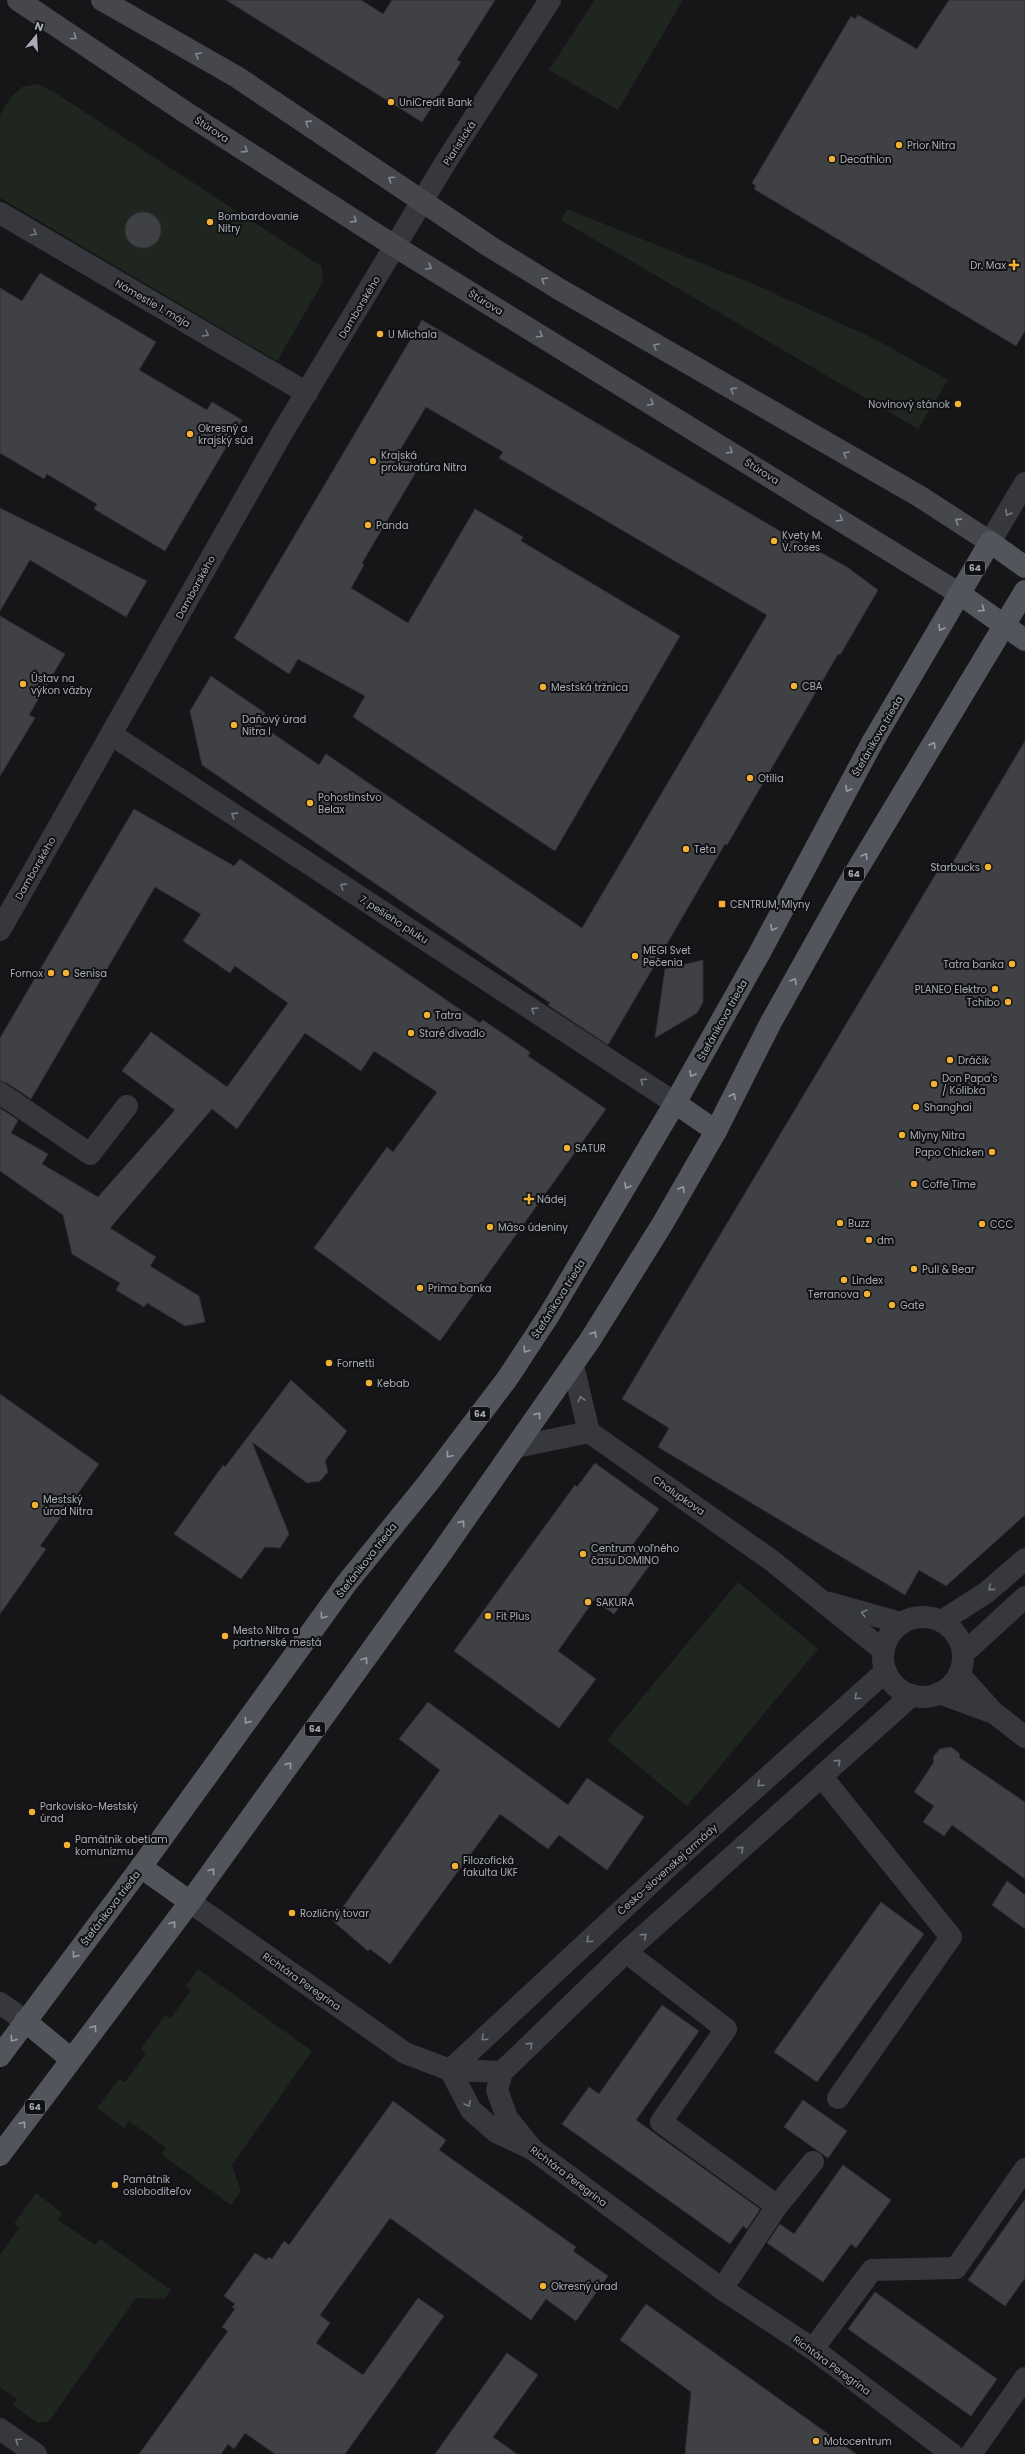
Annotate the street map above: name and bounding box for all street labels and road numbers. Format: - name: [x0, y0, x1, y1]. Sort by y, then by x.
- street label: Štúrova: [192, 113, 232, 146]
- street label: Piaristická: [439, 118, 479, 169]
- street label: Damborského: [335, 273, 384, 341]
- street label: Námestie 1. mája: [112, 276, 193, 331]
- street label: Štúrova: [465, 286, 506, 319]
- street label: Štúrova: [741, 455, 782, 488]
- street label: Damborského: [172, 553, 219, 622]
- road number: 64: [965, 561, 985, 575]
- street label: Štefánikova trieda: [848, 693, 907, 779]
- street label: Damborského: [11, 834, 60, 902]
- road number: 64: [844, 867, 864, 881]
- street label: 7. pešieho pluku: [356, 891, 431, 947]
- street label: Štefánikova trieda: [694, 977, 751, 1064]
- street label: Štefánikova trieda: [528, 1257, 589, 1342]
- road number: 64: [470, 1407, 490, 1421]
- street label: Chalupkova: [650, 1472, 708, 1519]
- street label: Štefánikova trieda: [333, 1520, 400, 1601]
- road number: 64: [305, 1722, 325, 1736]
- street label: Česko-slovenskej armády: [614, 1820, 721, 1918]
- street label: Štefánikova trieda: [77, 1868, 144, 1949]
- street label: Richtára Peregrina: [259, 1949, 344, 2014]
- road number: 64: [25, 2100, 45, 2114]
- street label: Richtára Peregrina: [527, 2143, 610, 2210]
- street label: Richtára Peregrina: [790, 2332, 874, 2399]

